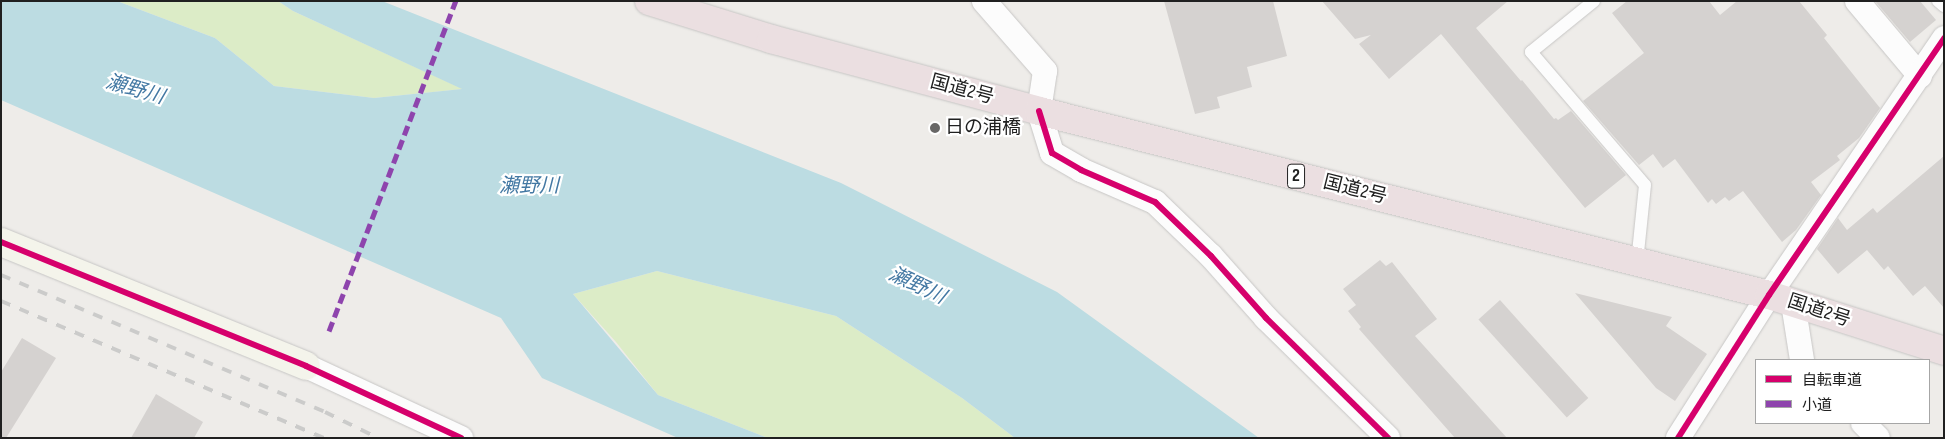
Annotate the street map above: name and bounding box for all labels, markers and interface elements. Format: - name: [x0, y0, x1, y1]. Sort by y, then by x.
- water label: 瀬野川: [103, 70, 167, 110]
- street label: 国道2号: [928, 71, 996, 109]
- place label: 日の浦橋: [945, 117, 1021, 139]
- marker: 日の浦橋: [929, 122, 941, 134]
- road number: 2: [1286, 160, 1306, 192]
- street label: 国道2号: [1321, 171, 1389, 209]
- water label: 瀬野川: [499, 174, 559, 198]
- water label: 瀬野川: [885, 262, 949, 310]
- street label: 国道2号: [1785, 290, 1853, 332]
- legend: [1755, 359, 1930, 424]
- text: 自転車道: [1802, 371, 1862, 390]
- text: 小道: [1802, 396, 1832, 415]

